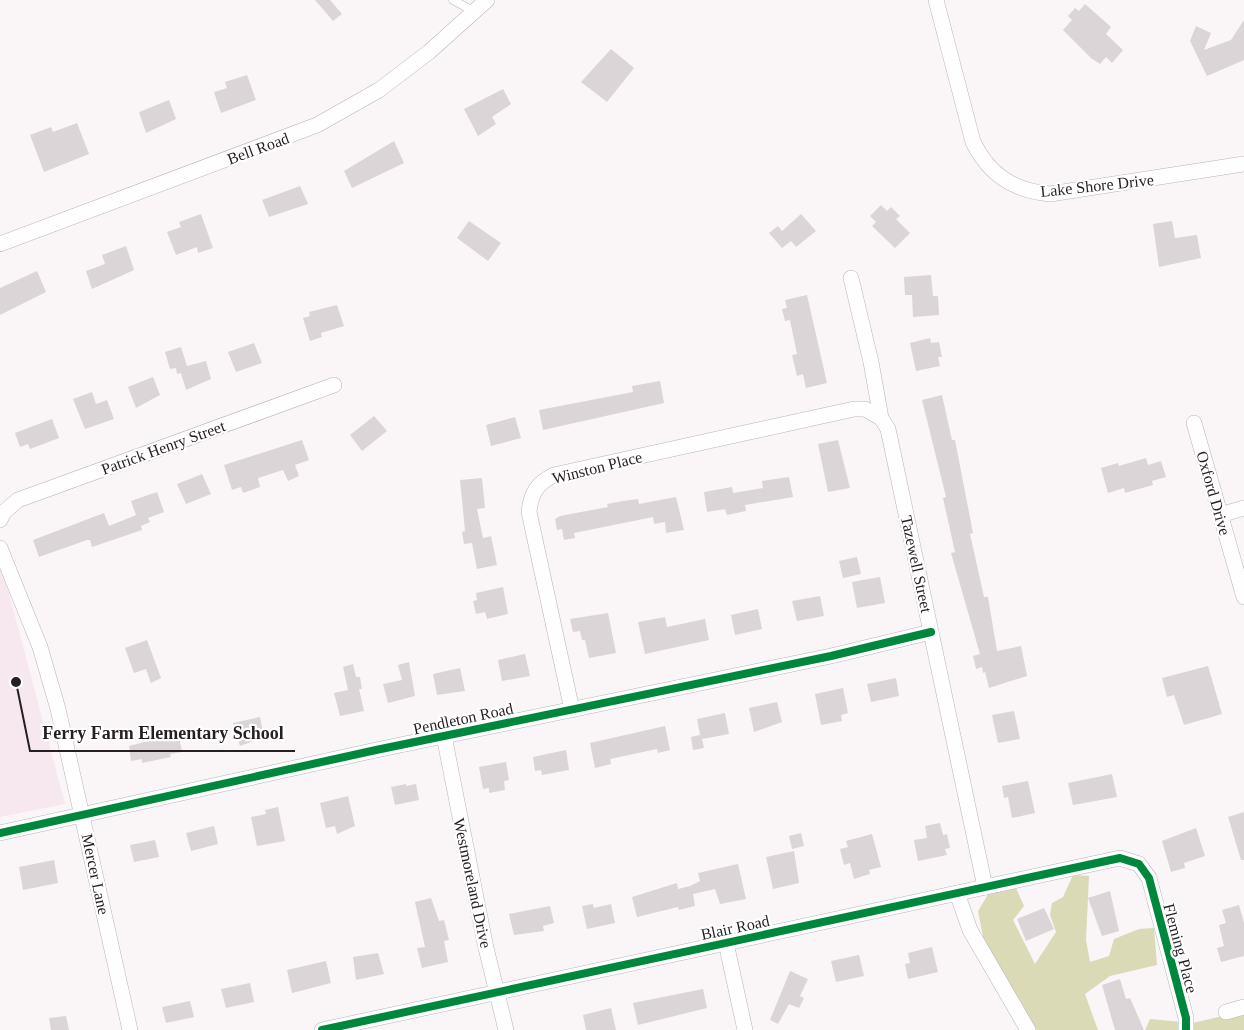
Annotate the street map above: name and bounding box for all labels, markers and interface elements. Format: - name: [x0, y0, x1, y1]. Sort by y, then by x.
- street label: Bell Road: [225, 129, 291, 167]
- street label: Lake Shore Drive: [1040, 171, 1154, 200]
- street label: Patrick Henry Street: [99, 417, 228, 479]
- street label: Winston Place: [550, 448, 644, 487]
- street label: Oxford Drive: [1193, 449, 1234, 537]
- street label: Tazewell Street: [898, 514, 935, 615]
- street label: Pendleton Road: [412, 700, 515, 737]
- callout: Ferry Farm Elementary School: [30, 715, 295, 751]
- text: Ferry Farm Elementary School: [42, 723, 284, 743]
- street label: Westmoreland Drive: [450, 817, 495, 950]
- street label: Mercer Lane: [79, 832, 112, 916]
- street label: Fleming Place: [1159, 902, 1201, 995]
- street label: Blair Road: [699, 912, 771, 943]

